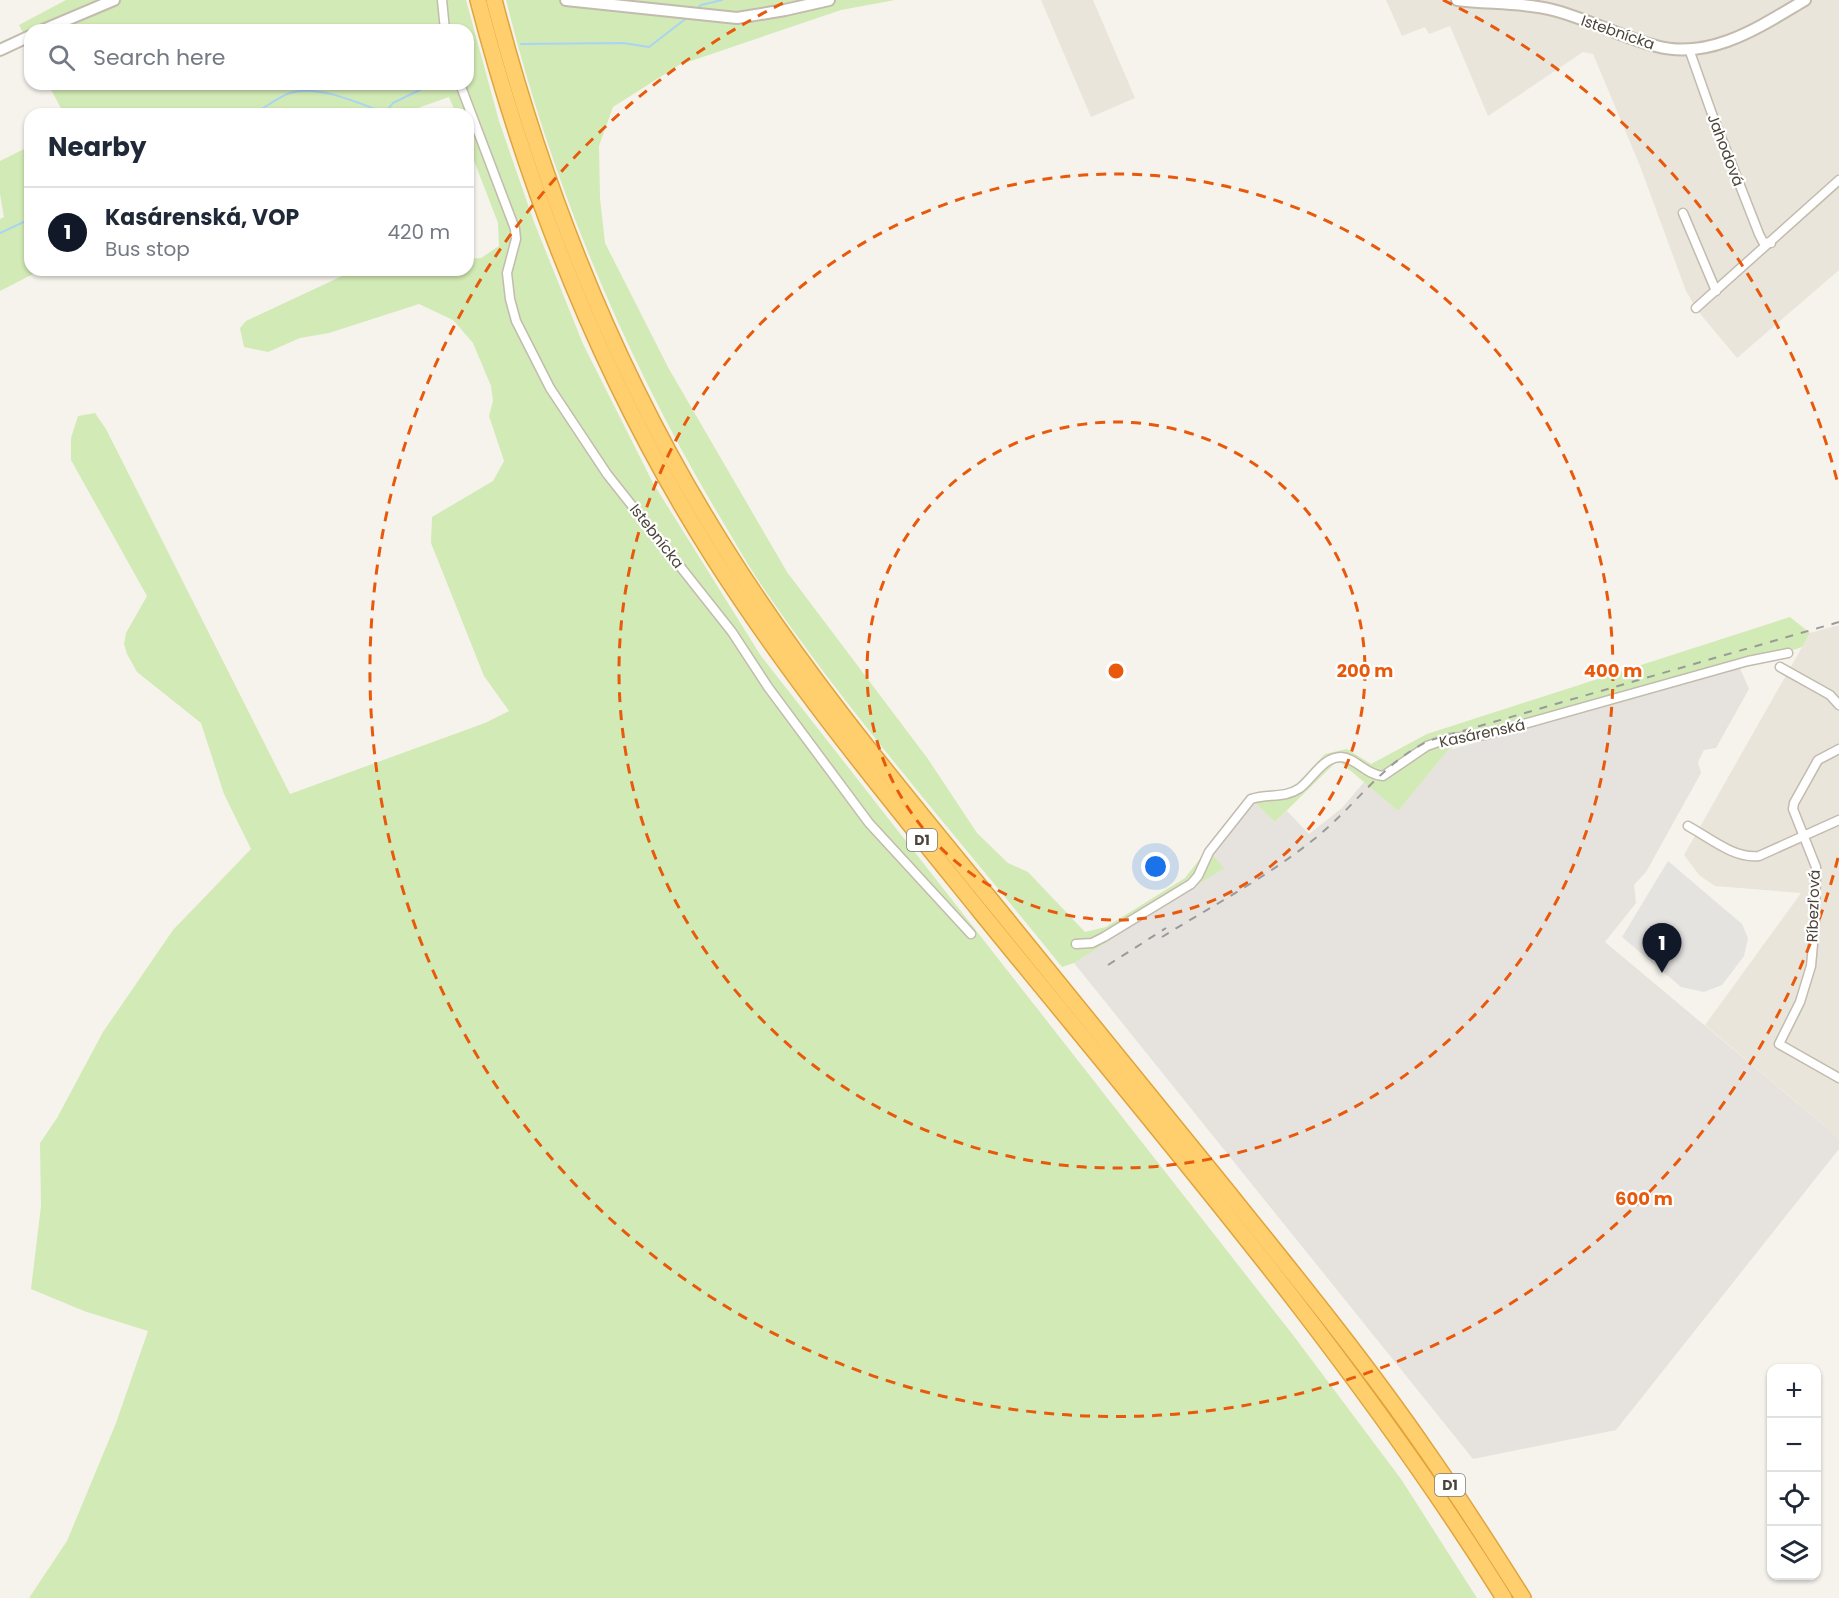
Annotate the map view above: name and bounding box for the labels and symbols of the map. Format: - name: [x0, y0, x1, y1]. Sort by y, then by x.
- street label: Istebnícka: [1578, 10, 1658, 54]
- street label: Jahodová: [1703, 111, 1749, 189]
- street label: Istebnícka: [625, 499, 689, 573]
- text: 200 m: [1337, 658, 1393, 683]
- text: 400 m: [1584, 658, 1642, 683]
- centre of rings: [1106, 661, 1126, 681]
- street label: Kasárenská: [1437, 714, 1527, 752]
- road number: D1: [907, 829, 937, 851]
- your location: [1141, 852, 1170, 881]
- street label: Ríbezľová: [1801, 869, 1825, 943]
- pin: 1: [1642, 924, 1682, 973]
- text: 600 m: [1615, 1186, 1673, 1211]
- road number: D1: [1435, 1474, 1465, 1496]

